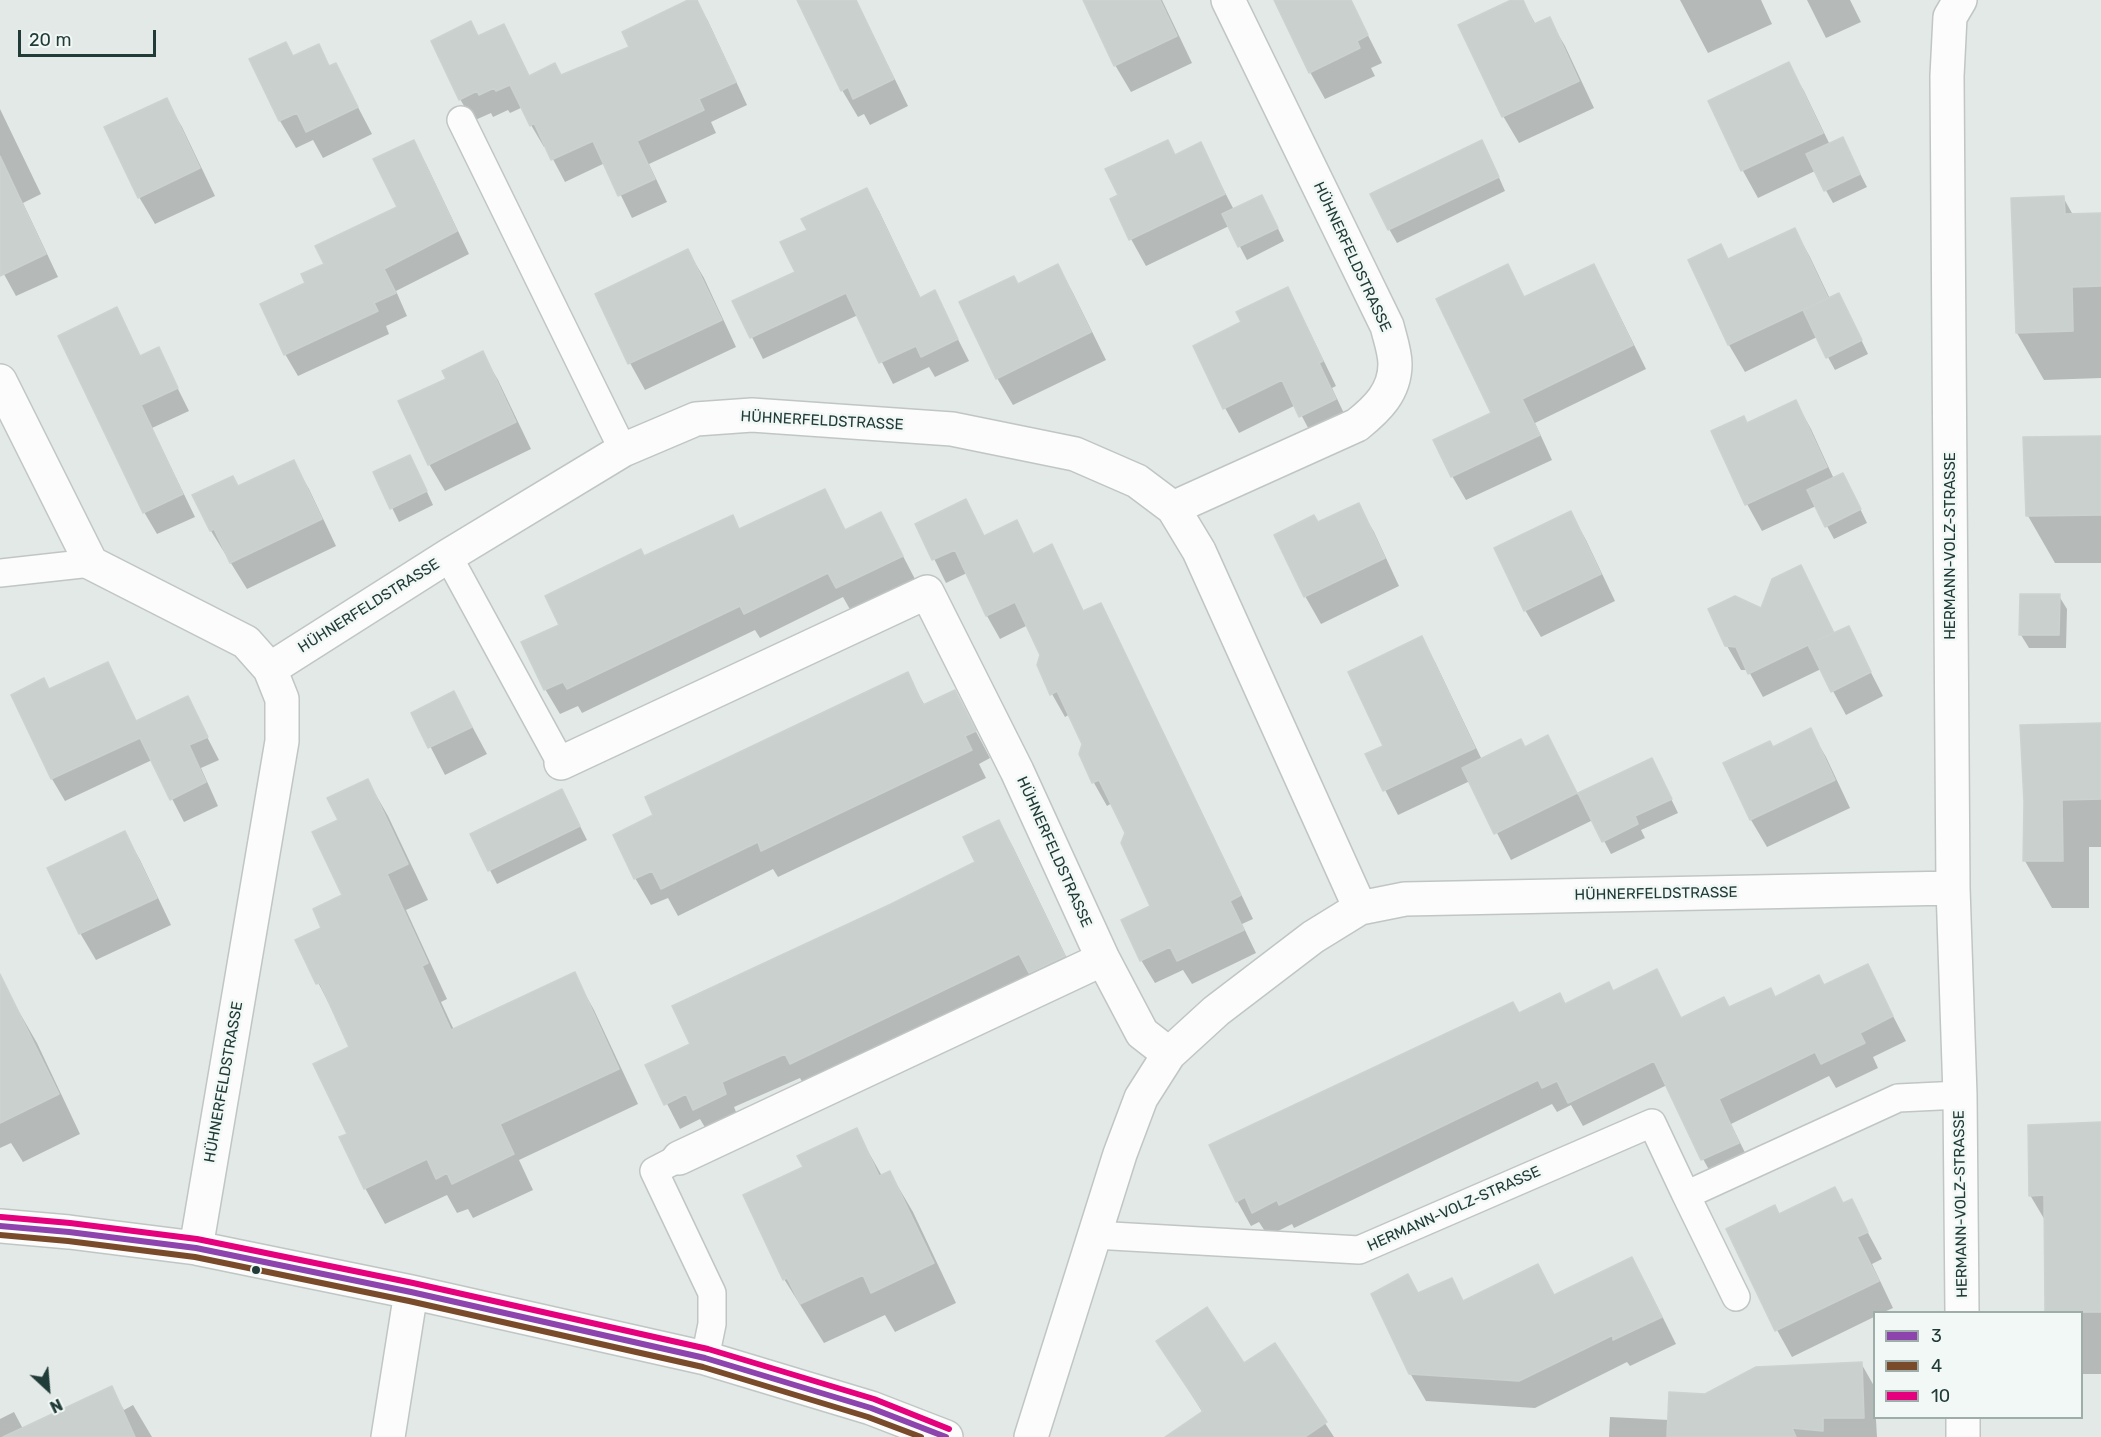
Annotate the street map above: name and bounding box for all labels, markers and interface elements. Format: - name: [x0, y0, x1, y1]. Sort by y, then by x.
- scale bar: [21, 18, 159, 56]
- text: 20 m: [29, 29, 71, 51]
- street label: HÜHNERFELDSTRASSE: [1309, 179, 1395, 335]
- street label: HÜHNERFELDSTRASSE: [740, 408, 904, 434]
- street label: HERMANN-VOLZ-STRASSE: [1942, 452, 1960, 640]
- street label: HÜHNERFELDSTRASSE: [295, 555, 443, 657]
- street label: HÜHNERFELDSTRASSE: [1013, 774, 1095, 930]
- street label: HÜHNERFELDSTRASSE: [1574, 884, 1738, 904]
- street label: HÜHNERFELDSTRASSE: [201, 1000, 247, 1164]
- street label: HERMANN-VOLZ-STRASSE: [1950, 1110, 1972, 1298]
- street label: HERMANN-VOLZ-STRASSE: [1365, 1163, 1543, 1255]
- unlabelled marker: [250, 1264, 262, 1276]
- legend: [1873, 1311, 2083, 1419]
- text: 3: [1931, 1325, 1942, 1347]
- text: 4: [1931, 1355, 1942, 1377]
- north arrow: [18, 1359, 78, 1419]
- text: 10: [1931, 1385, 1950, 1407]
- text: N: [47, 1395, 65, 1417]

